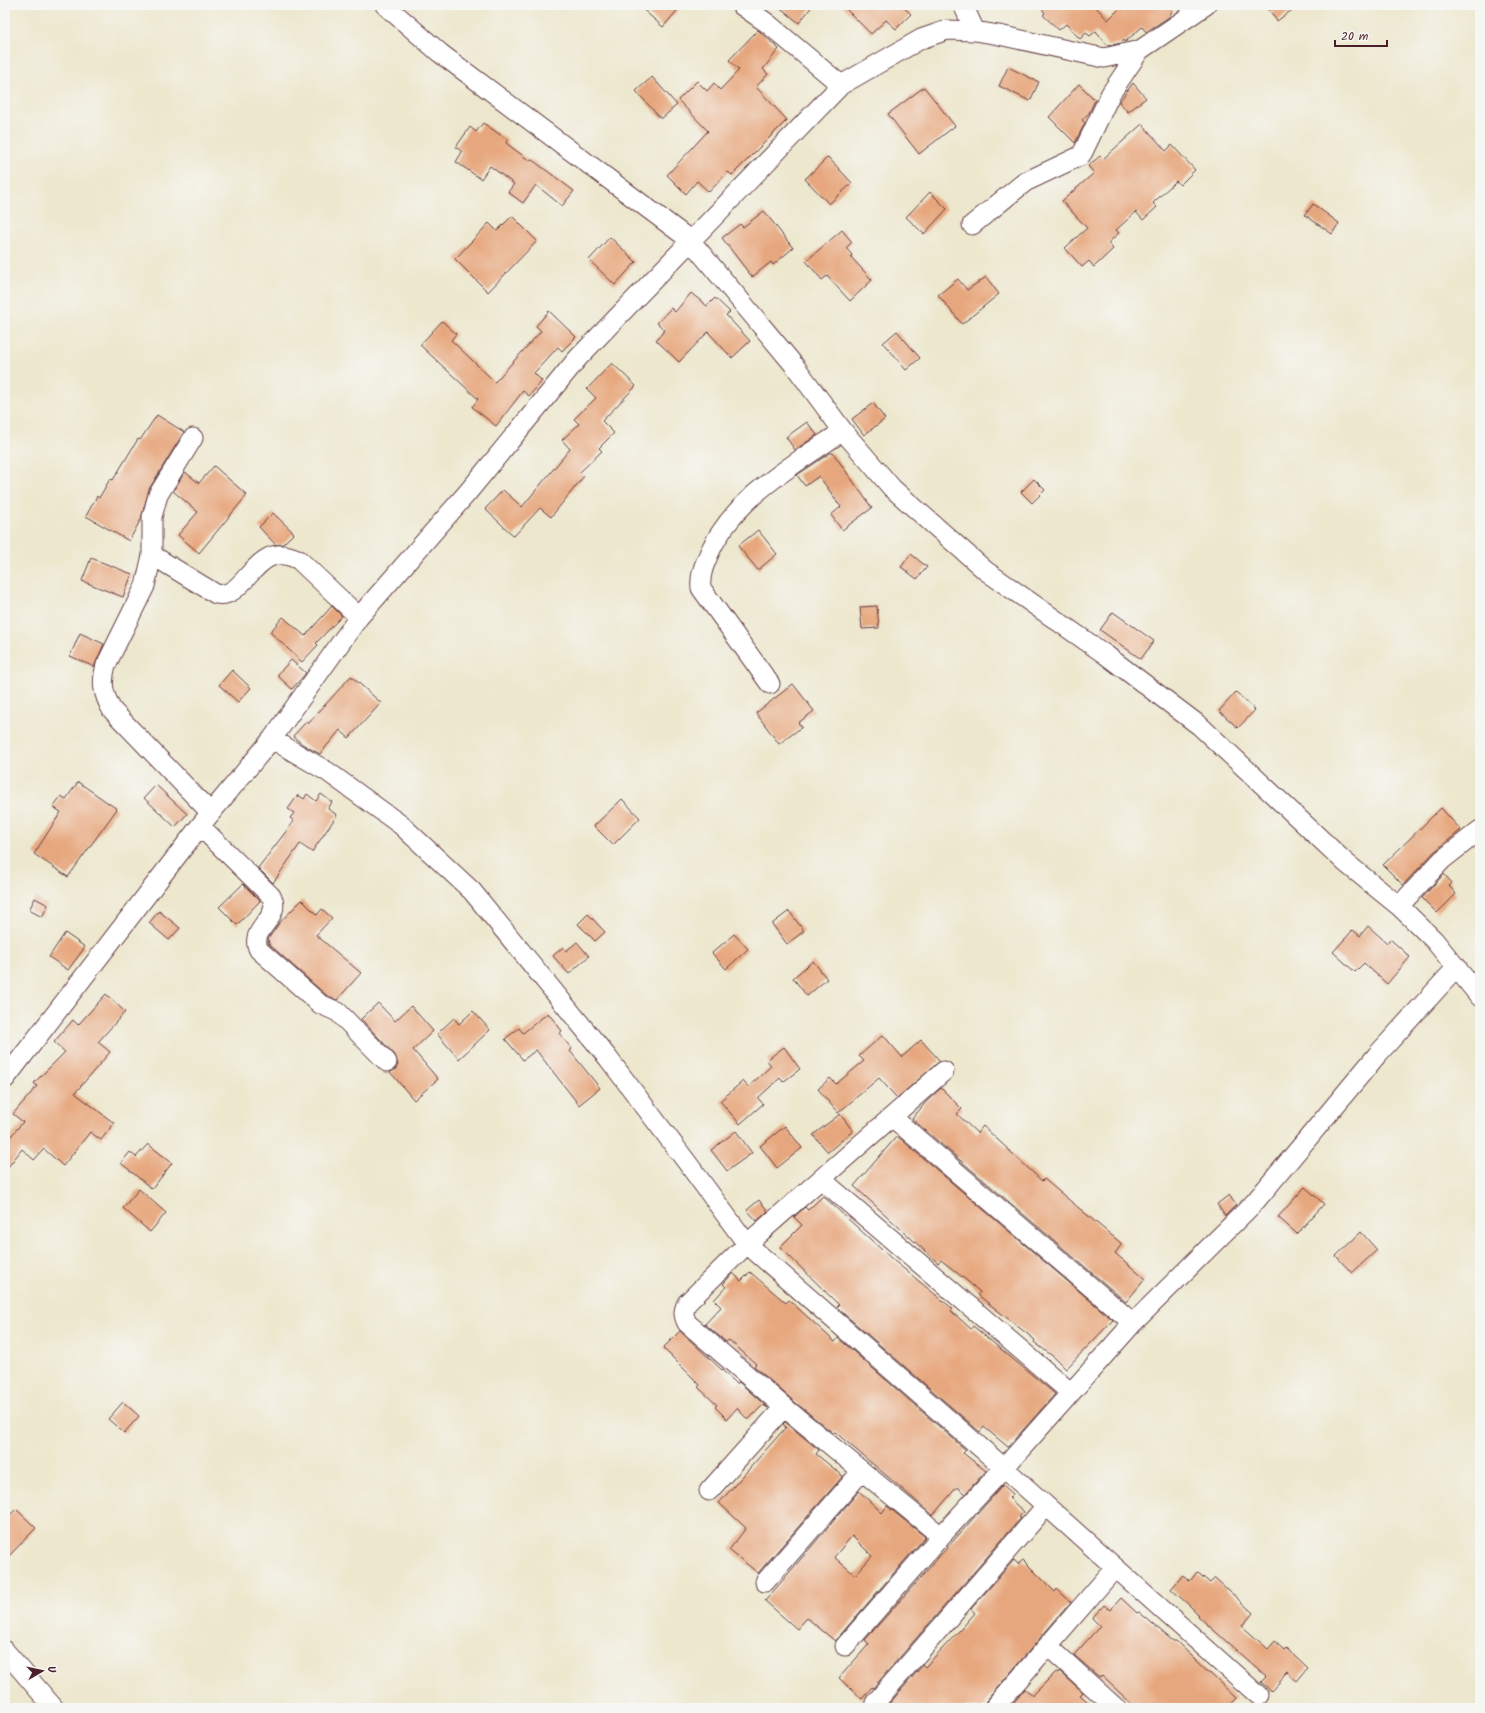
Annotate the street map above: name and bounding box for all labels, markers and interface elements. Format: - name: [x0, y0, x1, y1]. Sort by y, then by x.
- scale bar: [1335, 22, 1387, 48]
- text: 20 m: [1341, 27, 1369, 46]
- north arrow: [22, 1651, 62, 1691]
- text: U: [41, 1665, 60, 1675]

